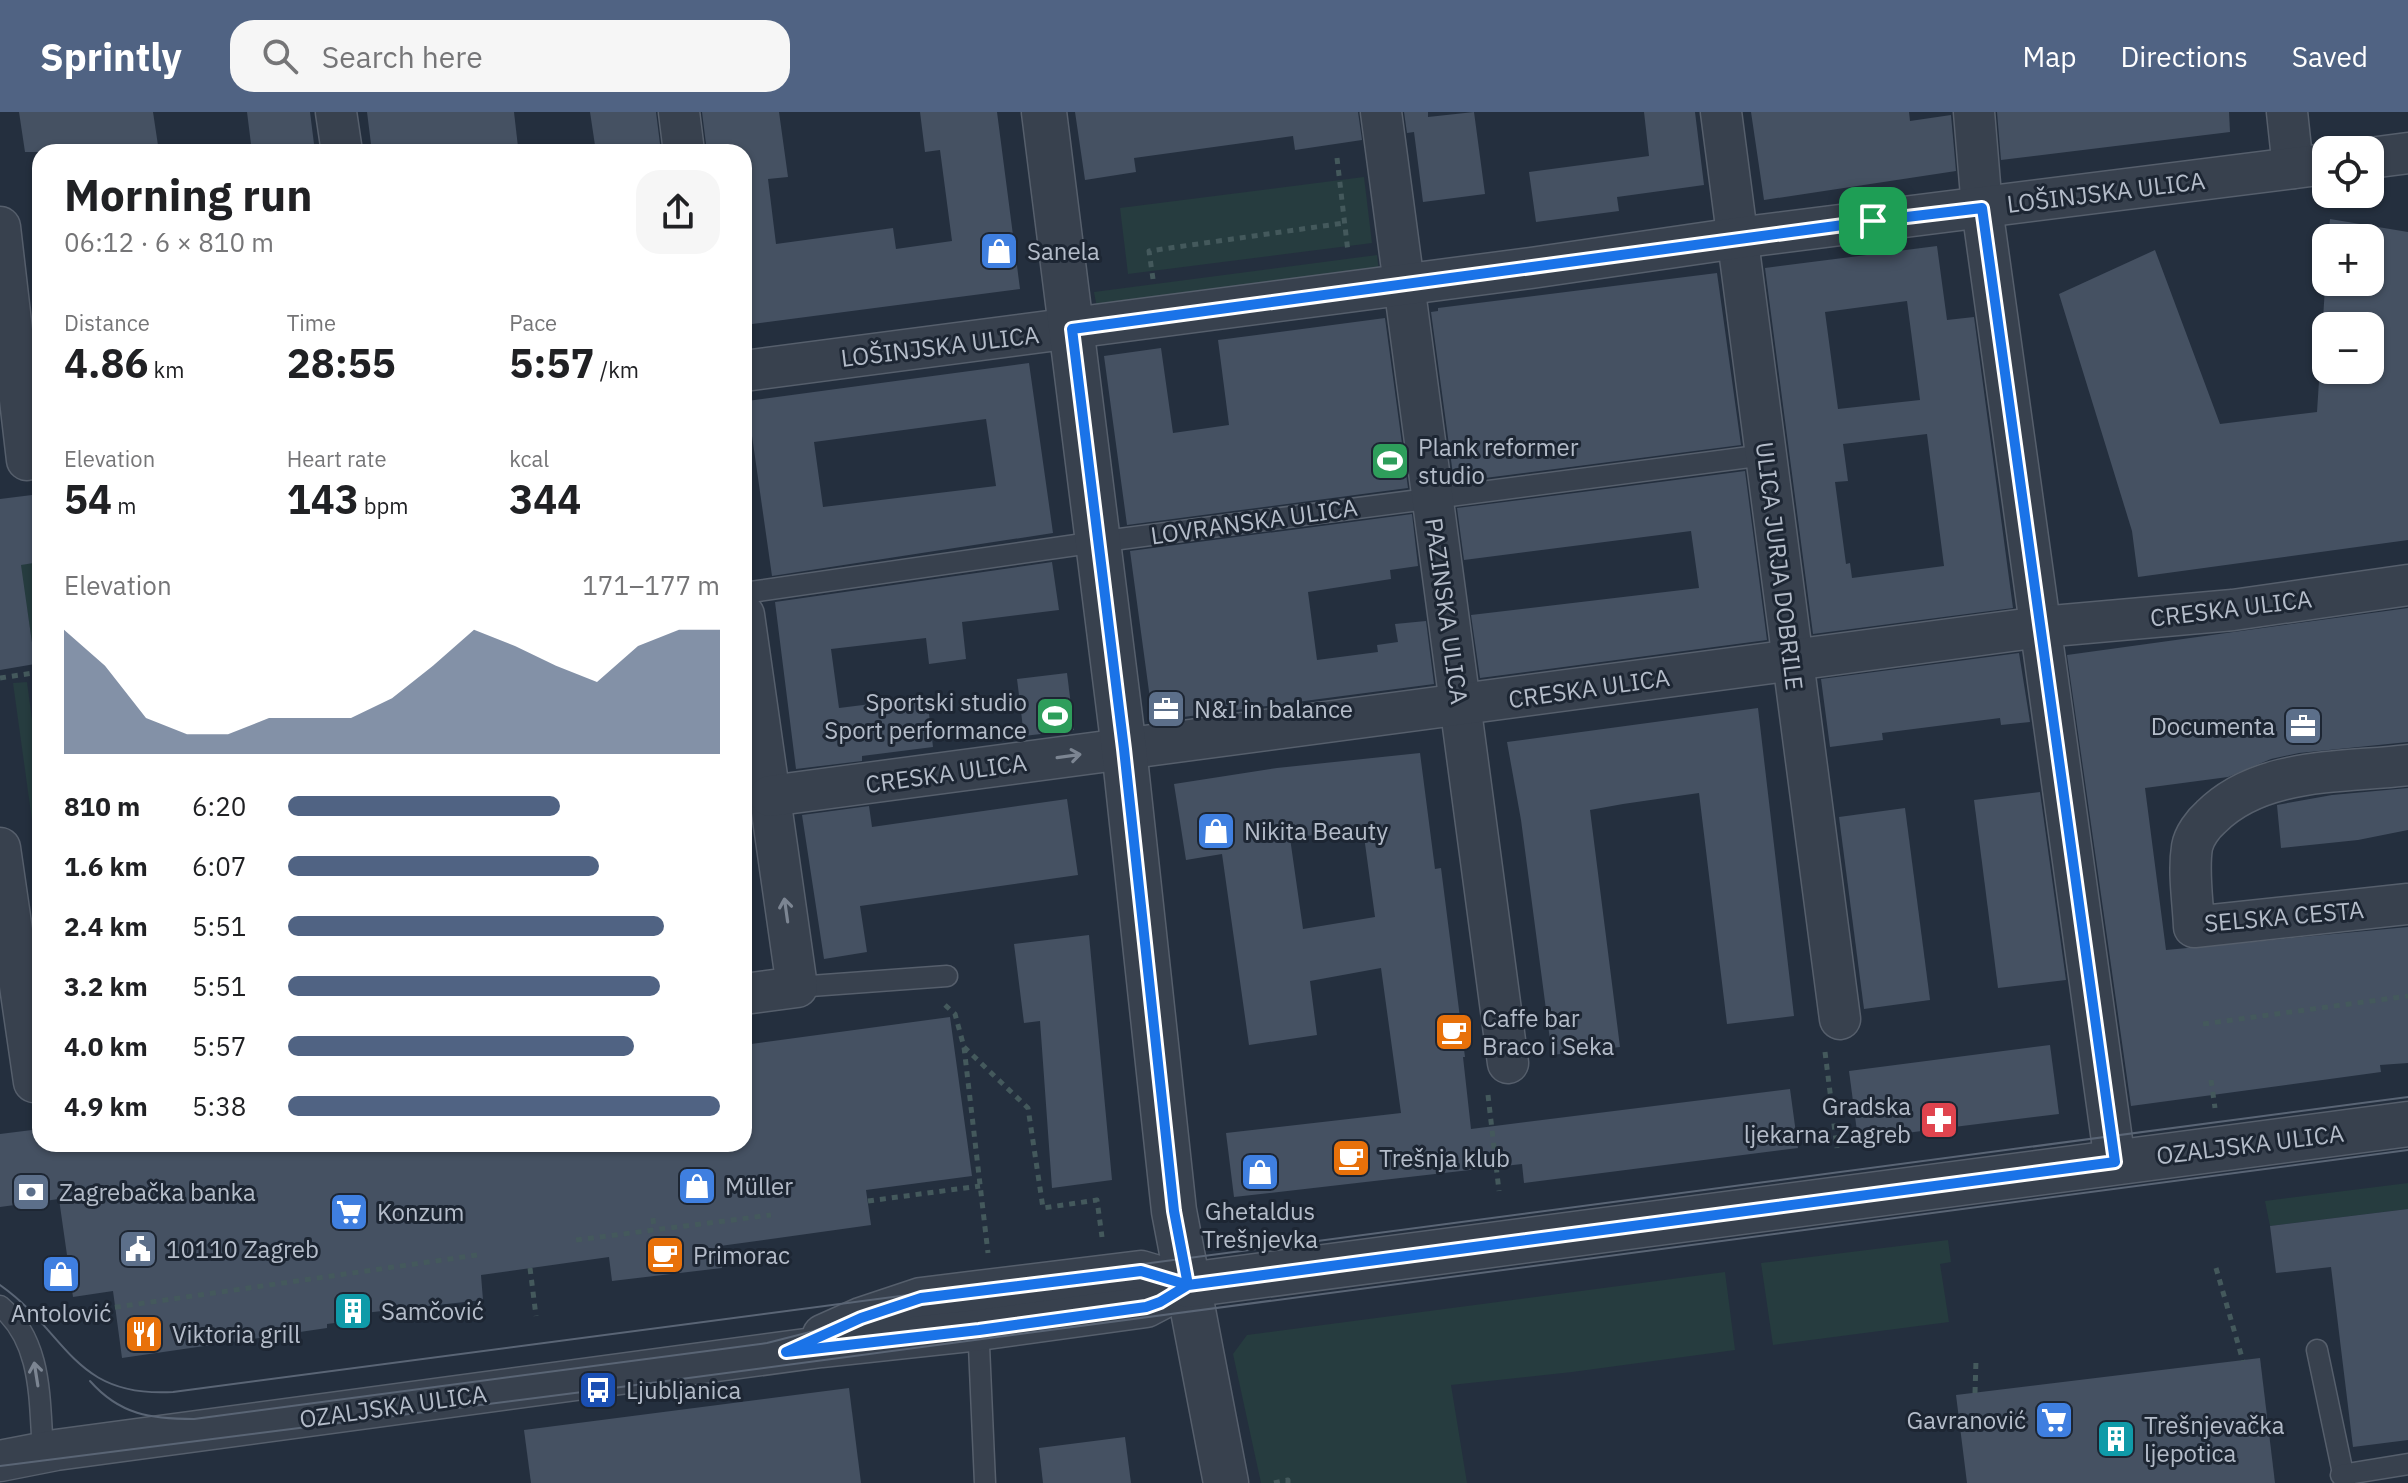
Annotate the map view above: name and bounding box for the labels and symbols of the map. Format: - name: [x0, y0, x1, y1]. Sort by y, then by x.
- street label: LOŠINJSKA ULICA: [2005, 164, 2207, 220]
- pin: [1839, 187, 1907, 255]
- shop icon: Sanela: [978, 230, 1020, 272]
- place label: Sanela: [1027, 235, 1100, 267]
- street label: LOŠINJSKA ULICA: [839, 318, 1041, 374]
- place label: Plank reformer studio: [1418, 431, 1579, 491]
- sports icon: Plank reformer studio: [1369, 440, 1411, 482]
- street label: ULICA JURJA DOBRILE: [1749, 440, 1811, 692]
- street label: LOVRANSKA ULICA: [1148, 491, 1360, 551]
- street label: PAZINSKA ULICA: [1418, 516, 1476, 706]
- street label: CRESKA ULICA: [2148, 582, 2314, 634]
- street label: CRESKA ULICA: [1506, 661, 1672, 715]
- place label: Sportski studio Sport performance: [824, 686, 1027, 746]
- office icon: N&I in balance: [1145, 688, 1187, 730]
- place label: N&I in balance: [1194, 693, 1353, 725]
- sports icon: Sportski studio Sport performance: [1034, 695, 1076, 737]
- office icon: Documenta: [2282, 705, 2324, 747]
- place label: Documenta: [2151, 710, 2275, 742]
- street label: CRESKA ULICA: [863, 746, 1029, 800]
- one-way arrow: [1056, 748, 1081, 763]
- shop icon: Nikita Beauty: [1195, 810, 1237, 852]
- place label: Nikita Beauty: [1244, 815, 1388, 847]
- street label: SELSKA CESTA: [2203, 893, 2365, 939]
- one-way arrow: [778, 898, 793, 923]
- place label: Caffe bar Braco i Seka: [1482, 1002, 1615, 1062]
- cafe icon: Caffe bar Braco i Seka: [1433, 1011, 1475, 1053]
- place label: Gradska ljekarna Zagreb: [1744, 1090, 1911, 1150]
- pharmacy icon: Gradska ljekarna Zagreb: [1918, 1099, 1960, 1141]
- street label: OZALJSKA ULICA: [2154, 1117, 2346, 1171]
- cafe icon: Trešnja klub: [1330, 1137, 1372, 1179]
- place label: Trešnja klub: [1379, 1142, 1510, 1174]
- shop icon: Ghetaldus Trešnjevka: [1239, 1151, 1281, 1193]
- shop icon: Müller: [676, 1165, 718, 1207]
- place label: Müller: [725, 1170, 793, 1202]
- bank icon: Zagrebačka banka: [10, 1171, 52, 1213]
- place label: Zagrebačka banka: [59, 1176, 256, 1208]
- supermarket icon: Konzum: [328, 1191, 370, 1233]
- place label: Ghetaldus Trešnjevka: [1202, 1195, 1318, 1255]
- place label: Konzum: [377, 1196, 464, 1228]
- public building icon: 10110 Zagreb: [117, 1228, 159, 1270]
- place label: 10110 Zagreb: [166, 1233, 319, 1265]
- cafe icon: Primorac: [644, 1234, 686, 1276]
- place label: Primorac: [693, 1239, 790, 1271]
- shop icon: Antolović: [40, 1253, 82, 1295]
- building icon: Samčović: [332, 1290, 374, 1332]
- place label: Samčović: [381, 1295, 484, 1327]
- place label: Antolović: [11, 1297, 111, 1329]
- restaurant icon: Viktoria grill: [123, 1313, 165, 1355]
- place label: Viktoria grill: [172, 1318, 301, 1350]
- one-way arrow: [27, 1362, 42, 1387]
- bus stop icon: Ljubljanica: [577, 1369, 619, 1411]
- place label: Ljubljanica: [626, 1374, 742, 1406]
- street label: OZALJSKA ULICA: [297, 1377, 489, 1435]
- supermarket icon: Gavranović: [2033, 1399, 2075, 1441]
- place label: Gavranović: [1907, 1404, 2026, 1436]
- place label: Trešnjevačka ljepotica: [2144, 1409, 2285, 1469]
- building icon: Trešnjevačka ljepotica: [2095, 1418, 2137, 1460]

